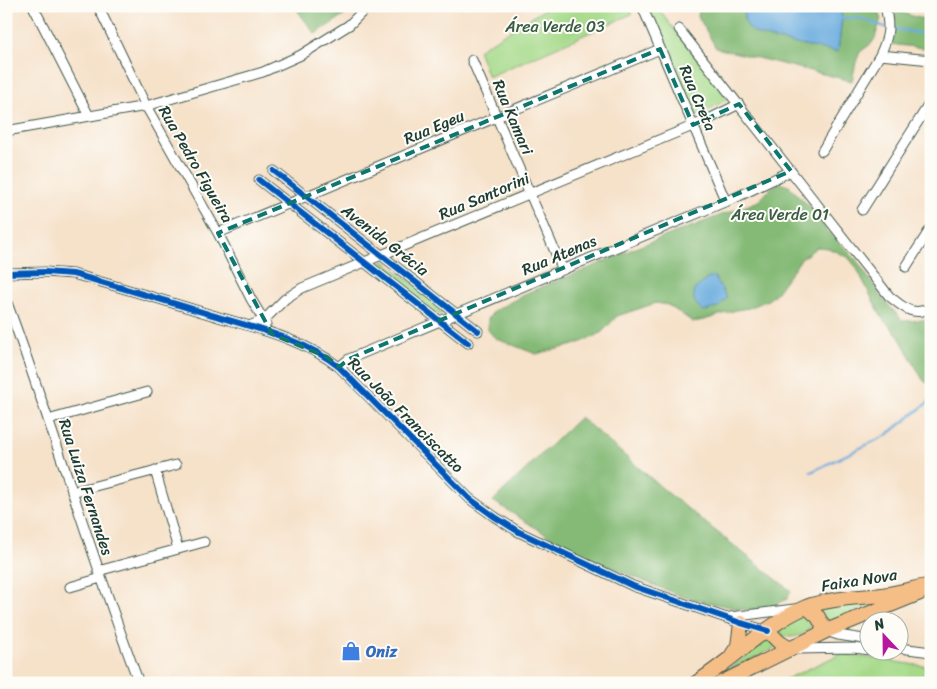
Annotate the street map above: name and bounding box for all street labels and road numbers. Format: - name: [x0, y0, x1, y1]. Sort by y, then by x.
- street label: Rua Creta: [671, 60, 725, 136]
- street label: Rua Kamari: [484, 75, 542, 160]
- street label: Rua Pedro Figueira: [150, 100, 242, 228]
- street label: Rua Egeu: [399, 101, 469, 153]
- street label: Rua Santorini: [434, 164, 535, 228]
- street label: Avenida Grécia: [334, 196, 436, 284]
- street label: Rua Atenas: [517, 226, 601, 284]
- street label: Rua João Franciscatto: [341, 350, 471, 480]
- street label: Rua Luiza Fernandes: [50, 415, 122, 560]
- street label: Faixa Nova: [819, 560, 900, 600]

